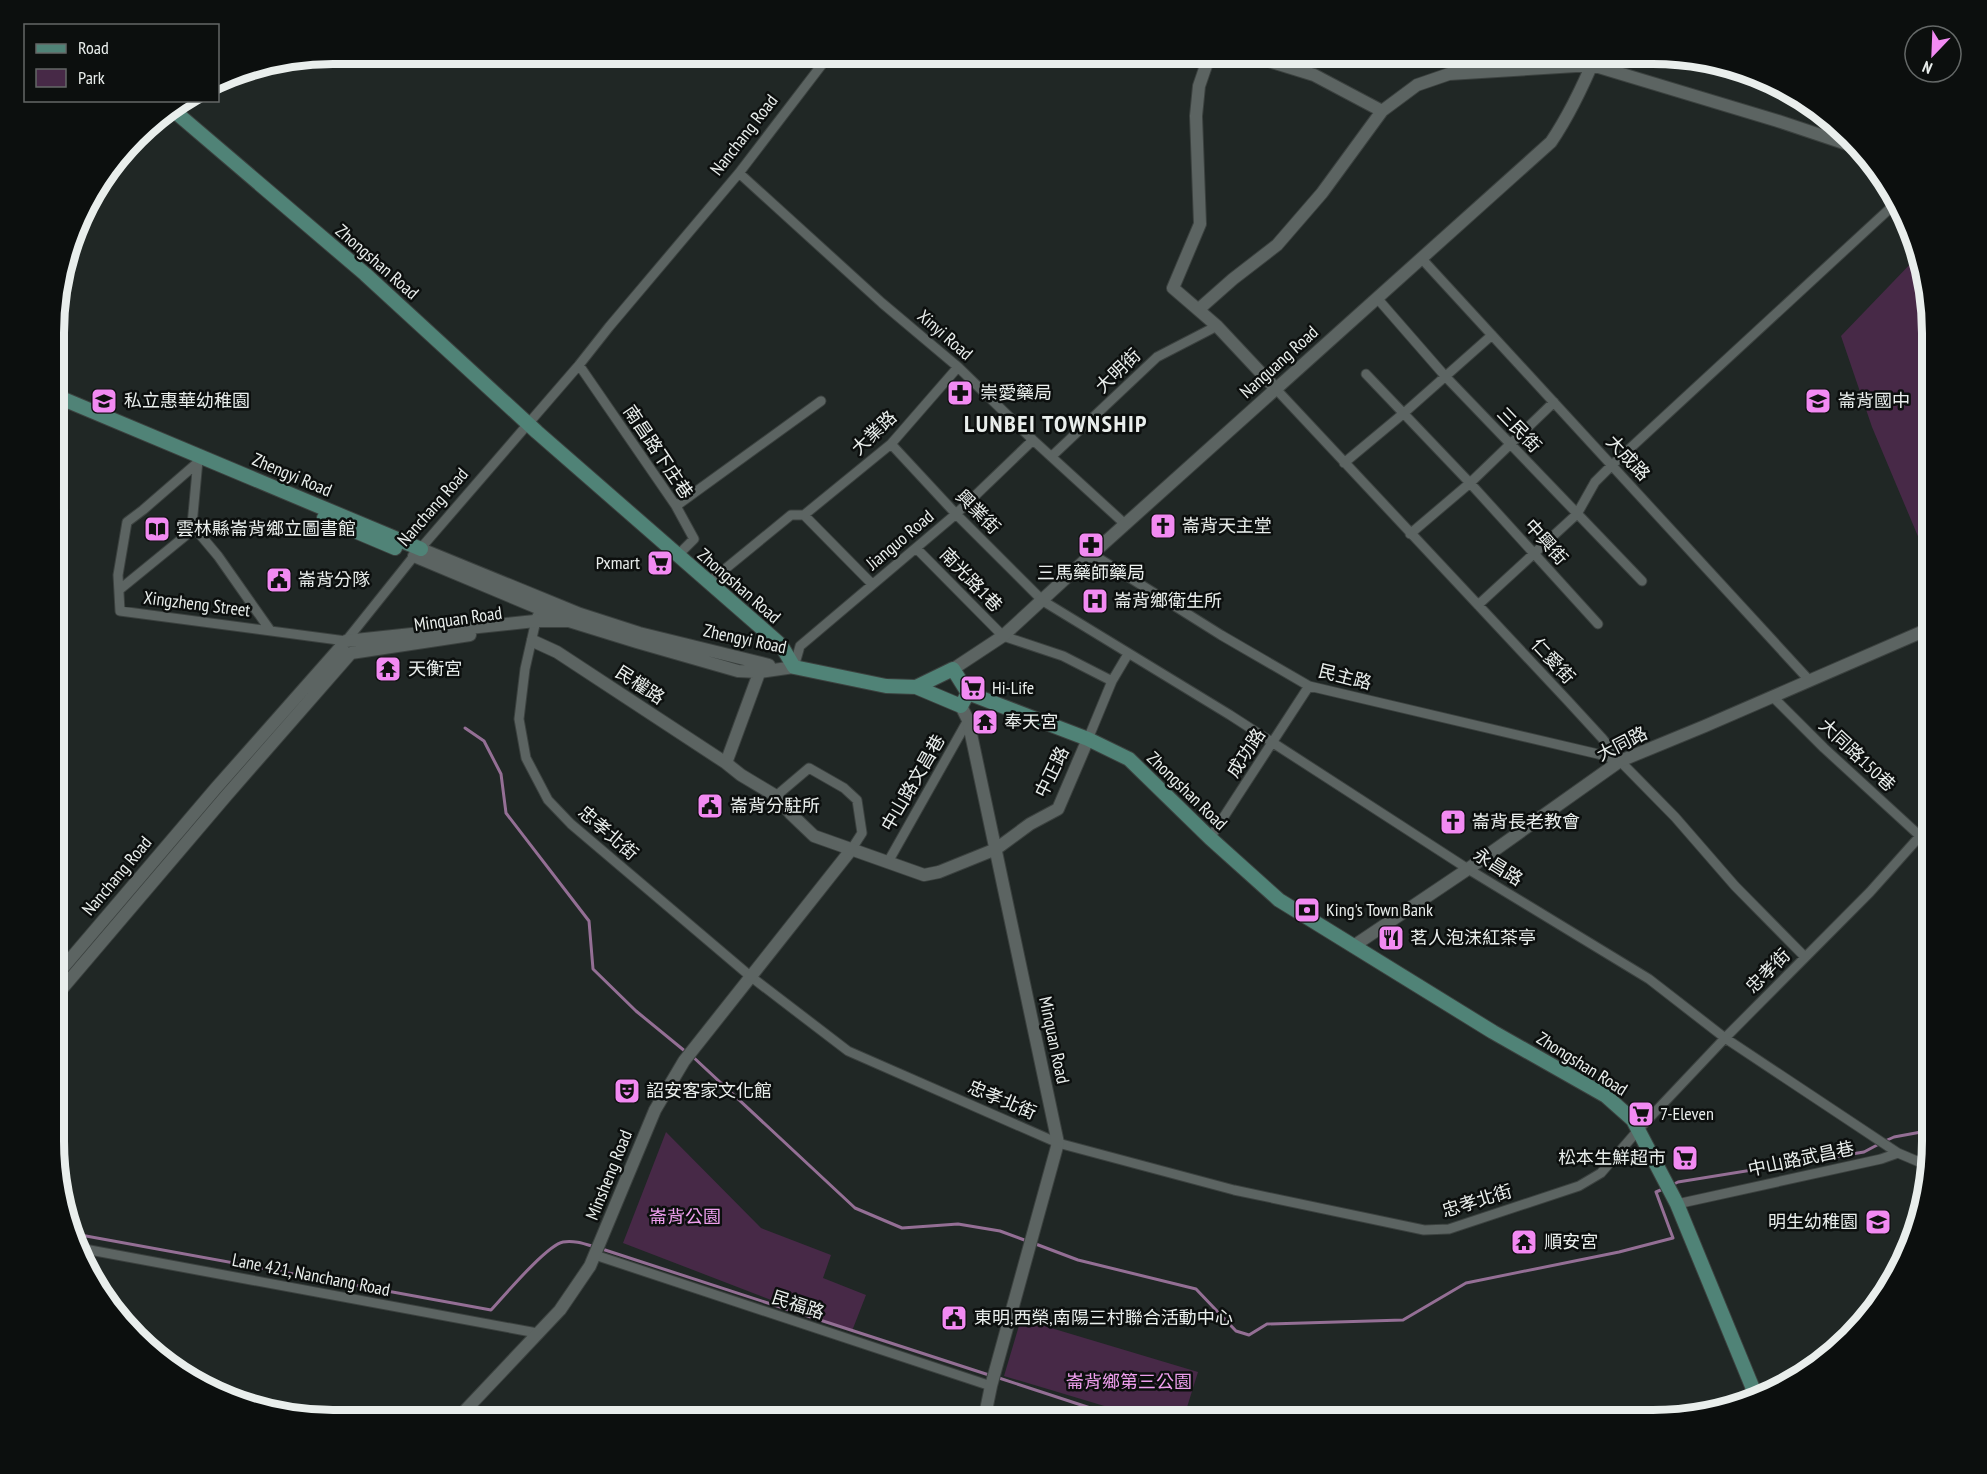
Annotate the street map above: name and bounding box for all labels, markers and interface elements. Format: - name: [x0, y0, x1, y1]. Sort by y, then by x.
- legend: [24, 24, 219, 102]
- north arrow: [1903, 24, 1963, 84]
- text: Road: [78, 36, 109, 59]
- text: N: [1919, 57, 1935, 79]
- text: Park: [78, 66, 105, 89]
- street label: Nanchang Road: [705, 90, 782, 180]
- street label: Zhongshan Road: [331, 219, 424, 304]
- street label: Xinyi Road: [913, 304, 978, 365]
- street label: Nanguang Road: [1235, 320, 1323, 403]
- street label: 大明街: [1090, 344, 1145, 398]
- pharmacy icon: 崇愛藥局: [945, 378, 975, 408]
- place label: 崇愛藥局: [980, 381, 1052, 404]
- school or university icon: 私立惠華幼稚園: [89, 386, 119, 416]
- school or university icon: 崙背國中: [1803, 386, 1833, 416]
- place label: 私立惠華幼稚園: [124, 389, 250, 412]
- place label: 崙背國中: [1838, 389, 1910, 412]
- street label: 南昌路下庄巷: [619, 401, 698, 503]
- street label: 三民街: [1492, 402, 1546, 457]
- street label: 大業路: [846, 406, 901, 460]
- district label: LUNBEI TOWNSHIP: [964, 408, 1148, 439]
- street label: 大成路: [1602, 430, 1655, 485]
- street label: Zhengyi Road: [249, 448, 335, 502]
- street label: Nanchang Road: [392, 463, 473, 551]
- street label: 興業街: [951, 484, 1006, 539]
- street label: Jianguo Road: [860, 505, 938, 575]
- church icon: 崙背天主堂: [1148, 511, 1178, 541]
- library icon: 雲林縣崙背鄉立圖書館: [142, 514, 172, 544]
- place label: 崙背天主堂: [1182, 514, 1272, 537]
- street label: 中興街: [1520, 514, 1573, 569]
- place label: 雲林縣崙背鄉立圖書館: [176, 517, 356, 540]
- pharmacy icon: 三馬藥師藥局: [1076, 530, 1106, 560]
- street label: Zhongshan Road: [693, 543, 786, 628]
- street label: 南光路1巷: [935, 543, 1007, 616]
- supermarket icon: Pxmart: [645, 548, 675, 578]
- place label: Pxmart: [596, 551, 640, 574]
- place label: 三馬藥師藥局: [1037, 561, 1145, 584]
- public building icon: 崙背分隊: [264, 565, 294, 595]
- place label: 崙背分隊: [298, 568, 370, 591]
- street label: Xingzheng Street: [142, 586, 252, 621]
- hospital icon: 崙背鄉衛生所: [1080, 586, 1110, 616]
- place label: 崙背鄉衛生所: [1114, 589, 1222, 612]
- street label: Minquan Road: [413, 601, 503, 636]
- street label: Zhengyi Road: [702, 619, 789, 659]
- street label: 仁愛街: [1527, 633, 1580, 688]
- temple icon: 天衡宮: [373, 654, 403, 684]
- place label: 天衡宮: [408, 657, 462, 680]
- street label: 民主路: [1316, 659, 1374, 694]
- street label: 民權路: [611, 660, 669, 709]
- supermarket icon: Hi-Life: [958, 673, 988, 703]
- place label: Hi-Life: [992, 676, 1034, 699]
- temple icon: 奉天宮: [970, 707, 1000, 737]
- place label: 奉天宮: [1004, 710, 1058, 733]
- street label: 大同路150巷: [1814, 713, 1900, 796]
- street label: 大同路: [1592, 721, 1651, 766]
- street label: 成功路: [1221, 724, 1270, 782]
- street label: 中山路文昌巷: [876, 730, 950, 835]
- street label: 中正路: [1029, 742, 1074, 801]
- street label: Zhongshan Road: [1142, 747, 1232, 835]
- public building icon: 崙背分駐所: [695, 791, 725, 821]
- place label: 崙背分駐所: [730, 794, 820, 817]
- street label: 忠孝北街: [574, 800, 643, 865]
- church icon: 崙背長老教會: [1438, 807, 1468, 837]
- place label: 崙背長老教會: [1472, 810, 1580, 833]
- street label: Nanchang Road: [77, 831, 156, 920]
- street label: 永昌路: [1469, 843, 1527, 891]
- bank icon: King's Town Bank: [1292, 895, 1322, 925]
- place label: King's Town Bank: [1326, 898, 1433, 921]
- restaurant icon: 茗人泡沫紅茶亭: [1376, 923, 1406, 953]
- place label: 茗人泡沫紅茶亭: [1410, 926, 1536, 949]
- street label: 忠孝街: [1740, 943, 1795, 998]
- street label: Minquan Road: [1034, 994, 1075, 1086]
- street label: Zhongshan Road: [1533, 1027, 1632, 1101]
- street label: 忠孝北街: [965, 1075, 1040, 1124]
- theatre icon: 詔安客家文化館: [612, 1076, 642, 1106]
- place label: 詔安客家文化館: [646, 1079, 772, 1102]
- supermarket icon: 7-Eleven: [1626, 1099, 1656, 1129]
- place label: 7-Eleven: [1660, 1102, 1714, 1125]
- street label: Minsheng Road: [580, 1126, 637, 1223]
- street label: 中山路武昌巷: [1746, 1136, 1856, 1181]
- supermarket icon: 松本生鮮超市: [1670, 1143, 1700, 1173]
- place label: 松本生鮮超市: [1558, 1146, 1666, 1169]
- street label: 忠孝北街: [1439, 1179, 1515, 1222]
- park label: 崙背公園: [649, 1205, 721, 1228]
- school or university icon: 明生幼稚園: [1863, 1207, 1893, 1237]
- place label: 明生幼稚園: [1768, 1210, 1858, 1233]
- temple icon: 順安宮: [1509, 1227, 1539, 1257]
- place label: 順安宮: [1544, 1230, 1598, 1253]
- street label: Lane 421, Nanchang Road: [230, 1248, 392, 1301]
- street label: 民福路: [769, 1285, 827, 1324]
- public building icon: 東明,西榮,南陽三村聯合活動中心: [939, 1303, 969, 1333]
- place label: 東明,西榮,南陽三村聯合活動中心: [974, 1306, 1233, 1329]
- park label: 崙背鄉第三公園: [1066, 1370, 1192, 1393]

